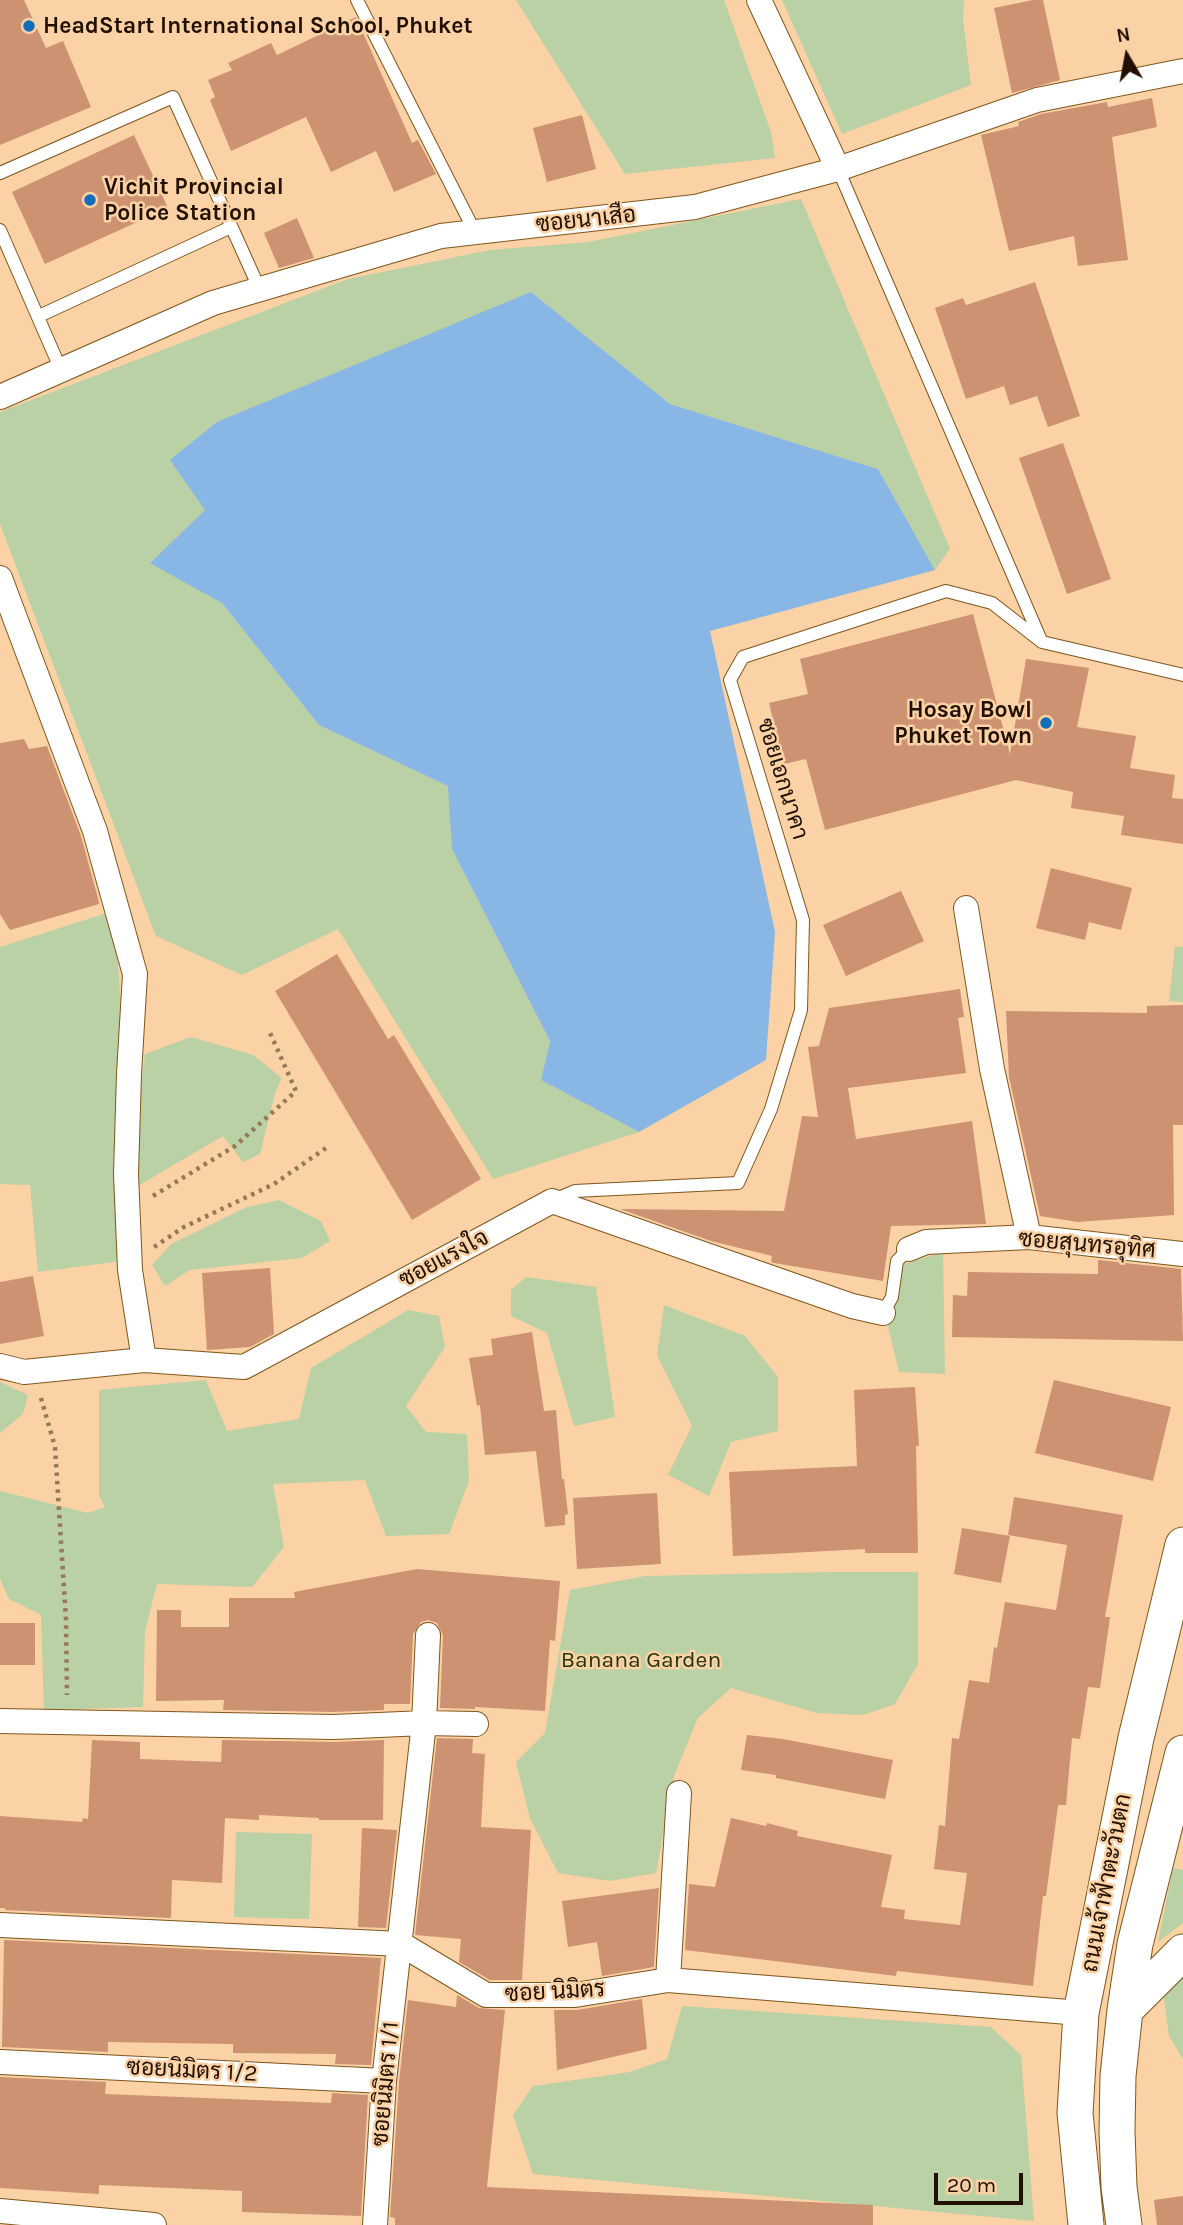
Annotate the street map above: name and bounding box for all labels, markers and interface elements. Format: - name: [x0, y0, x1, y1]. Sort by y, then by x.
- place label: HeadStart International School, Phuket: [43, 12, 473, 40]
- marker: HeadStart International School, Phuket: [21, 18, 37, 34]
- north arrow: [1092, 21, 1162, 91]
- text: N: [1115, 23, 1132, 47]
- place label: Vichit Provincial Police Station: [104, 173, 284, 227]
- marker: Vichit Provincial Police Station: [82, 192, 98, 208]
- street label: ซอยนาเสือ: [535, 201, 637, 239]
- place label: Hosay Bowl Phuket Town: [894, 696, 1032, 750]
- street label: ซอยเอกนาคา: [750, 715, 814, 843]
- marker: Hosay Bowl Phuket Town: [1038, 715, 1054, 731]
- street label: ซอยแรงใจ: [395, 1224, 493, 1294]
- street label: ซอยสุนทรอุทิศ: [1017, 1225, 1157, 1265]
- park label: Banana Garden: [561, 1646, 721, 1674]
- street label: ถนนเจ้าฟ้าตะวันตก: [1076, 1791, 1138, 1975]
- street label: ซอย นิมิตร: [504, 1976, 606, 2008]
- street label: ซอยนิมิตร 1/1: [367, 2020, 405, 2148]
- street label: ซอยนิมิตร 1/2: [126, 2054, 258, 2088]
- scale bar: [938, 2158, 1027, 2202]
- text: 20 m: [947, 2173, 996, 2197]

